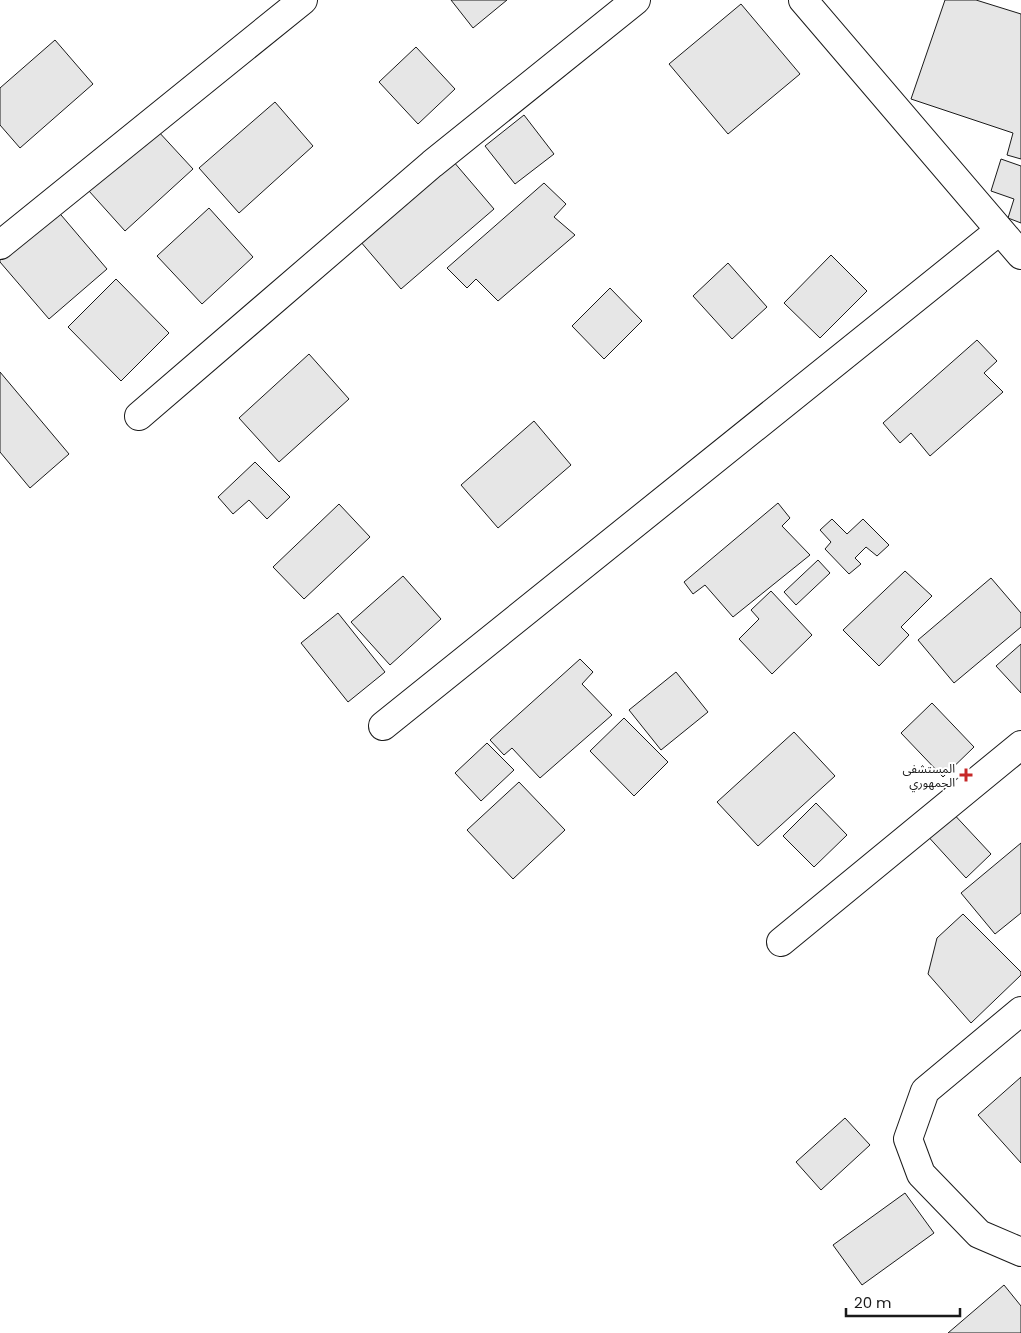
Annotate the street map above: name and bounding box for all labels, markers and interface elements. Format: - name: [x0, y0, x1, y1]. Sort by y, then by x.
- place label: المستشفى الجمهوري: [902, 760, 955, 792]
- marker: المستشفى الجمهوري: [959, 768, 973, 782]
- scale bar: [846, 1286, 960, 1318]
- text: 20 m: [854, 1292, 892, 1313]

